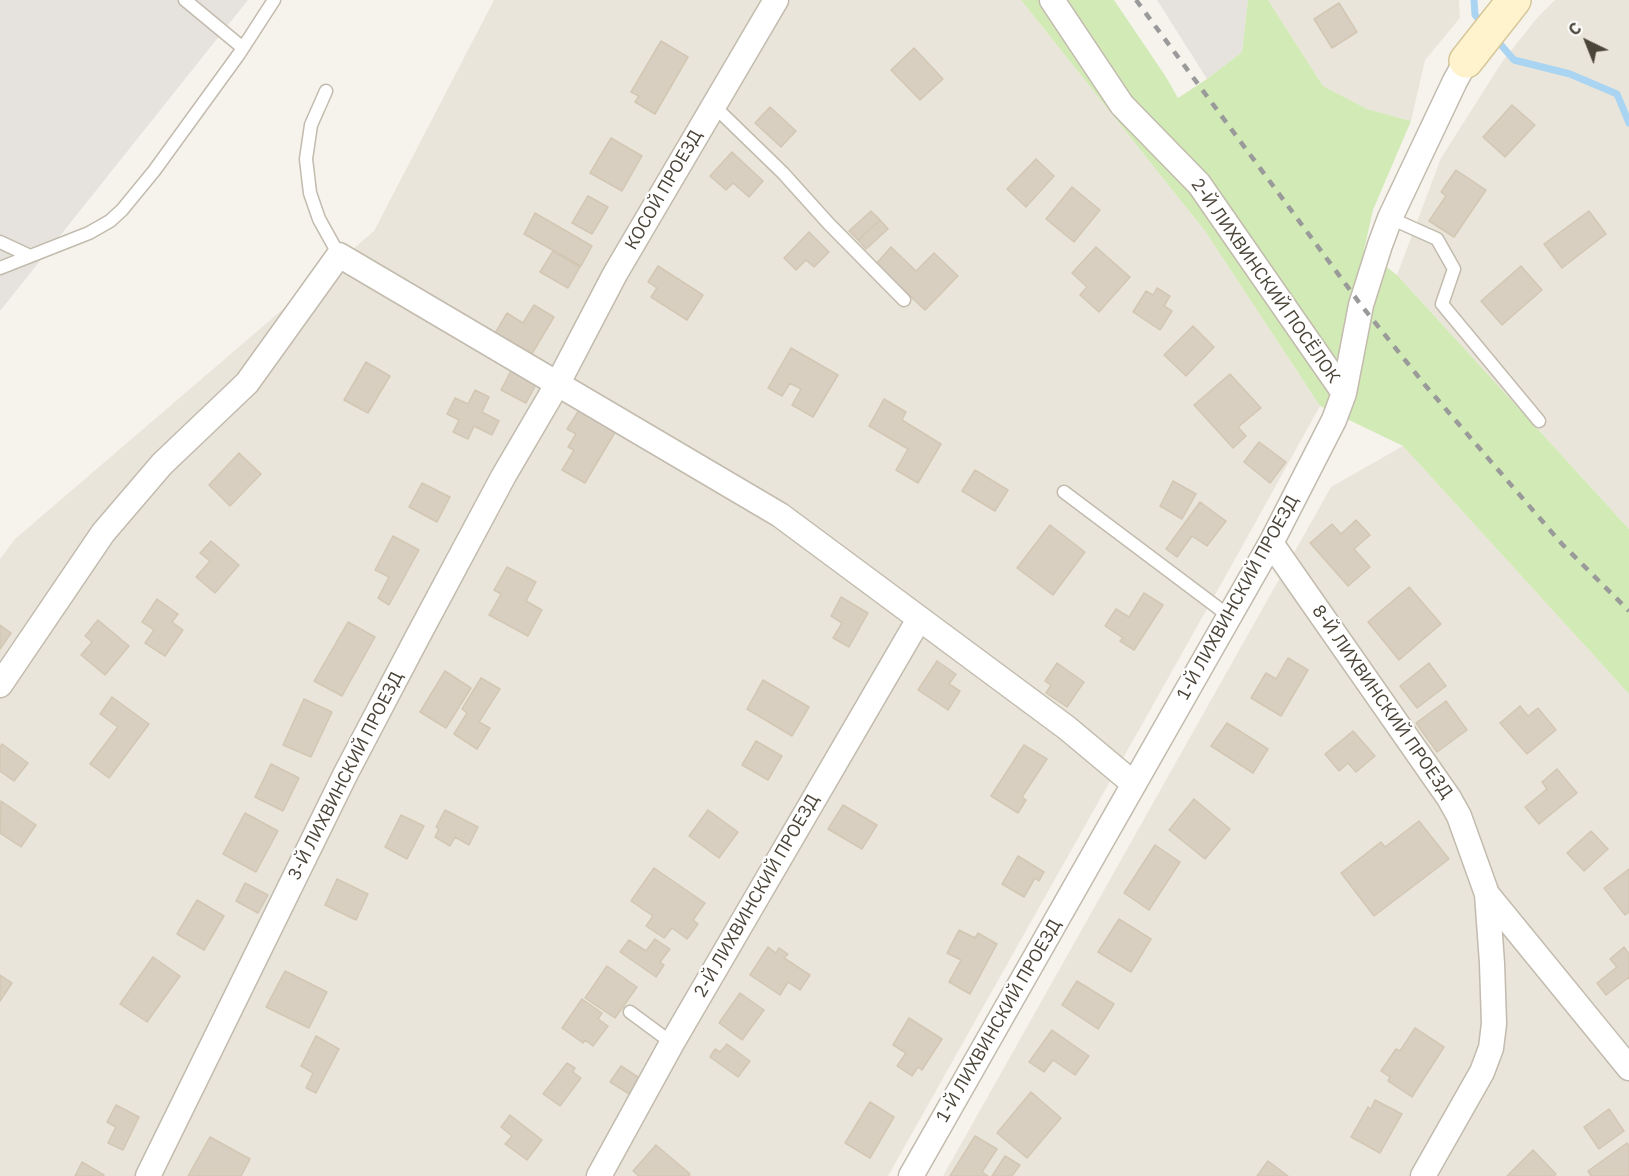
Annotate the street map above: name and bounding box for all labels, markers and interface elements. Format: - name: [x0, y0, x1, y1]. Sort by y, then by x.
- north arrow: [1557, 12, 1617, 72]
- text: С: [1564, 18, 1585, 40]
- street label: КОСОЙ ПРОЕЗД: [621, 126, 707, 254]
- street label: 2-Й ЛИХВИНСКИЙ ПОСЁЛОК: [1186, 175, 1344, 387]
- street label: 1-Й ЛИХВИНСКИЙ ПРОЕЗД: [1173, 492, 1303, 704]
- street label: 8-Й ЛИХВИНСКИЙ ПРОЕЗД: [1307, 601, 1457, 803]
- street label: 3-Й ЛИХВИНСКИЙ ПРОЕЗД: [284, 668, 408, 884]
- street label: 2-Й ЛИХВИНСКИЙ ПРОЕЗД: [690, 790, 824, 1002]
- street label: 1-Й ЛИХВИНСКИЙ ПРОЕЗД: [932, 915, 1066, 1127]

